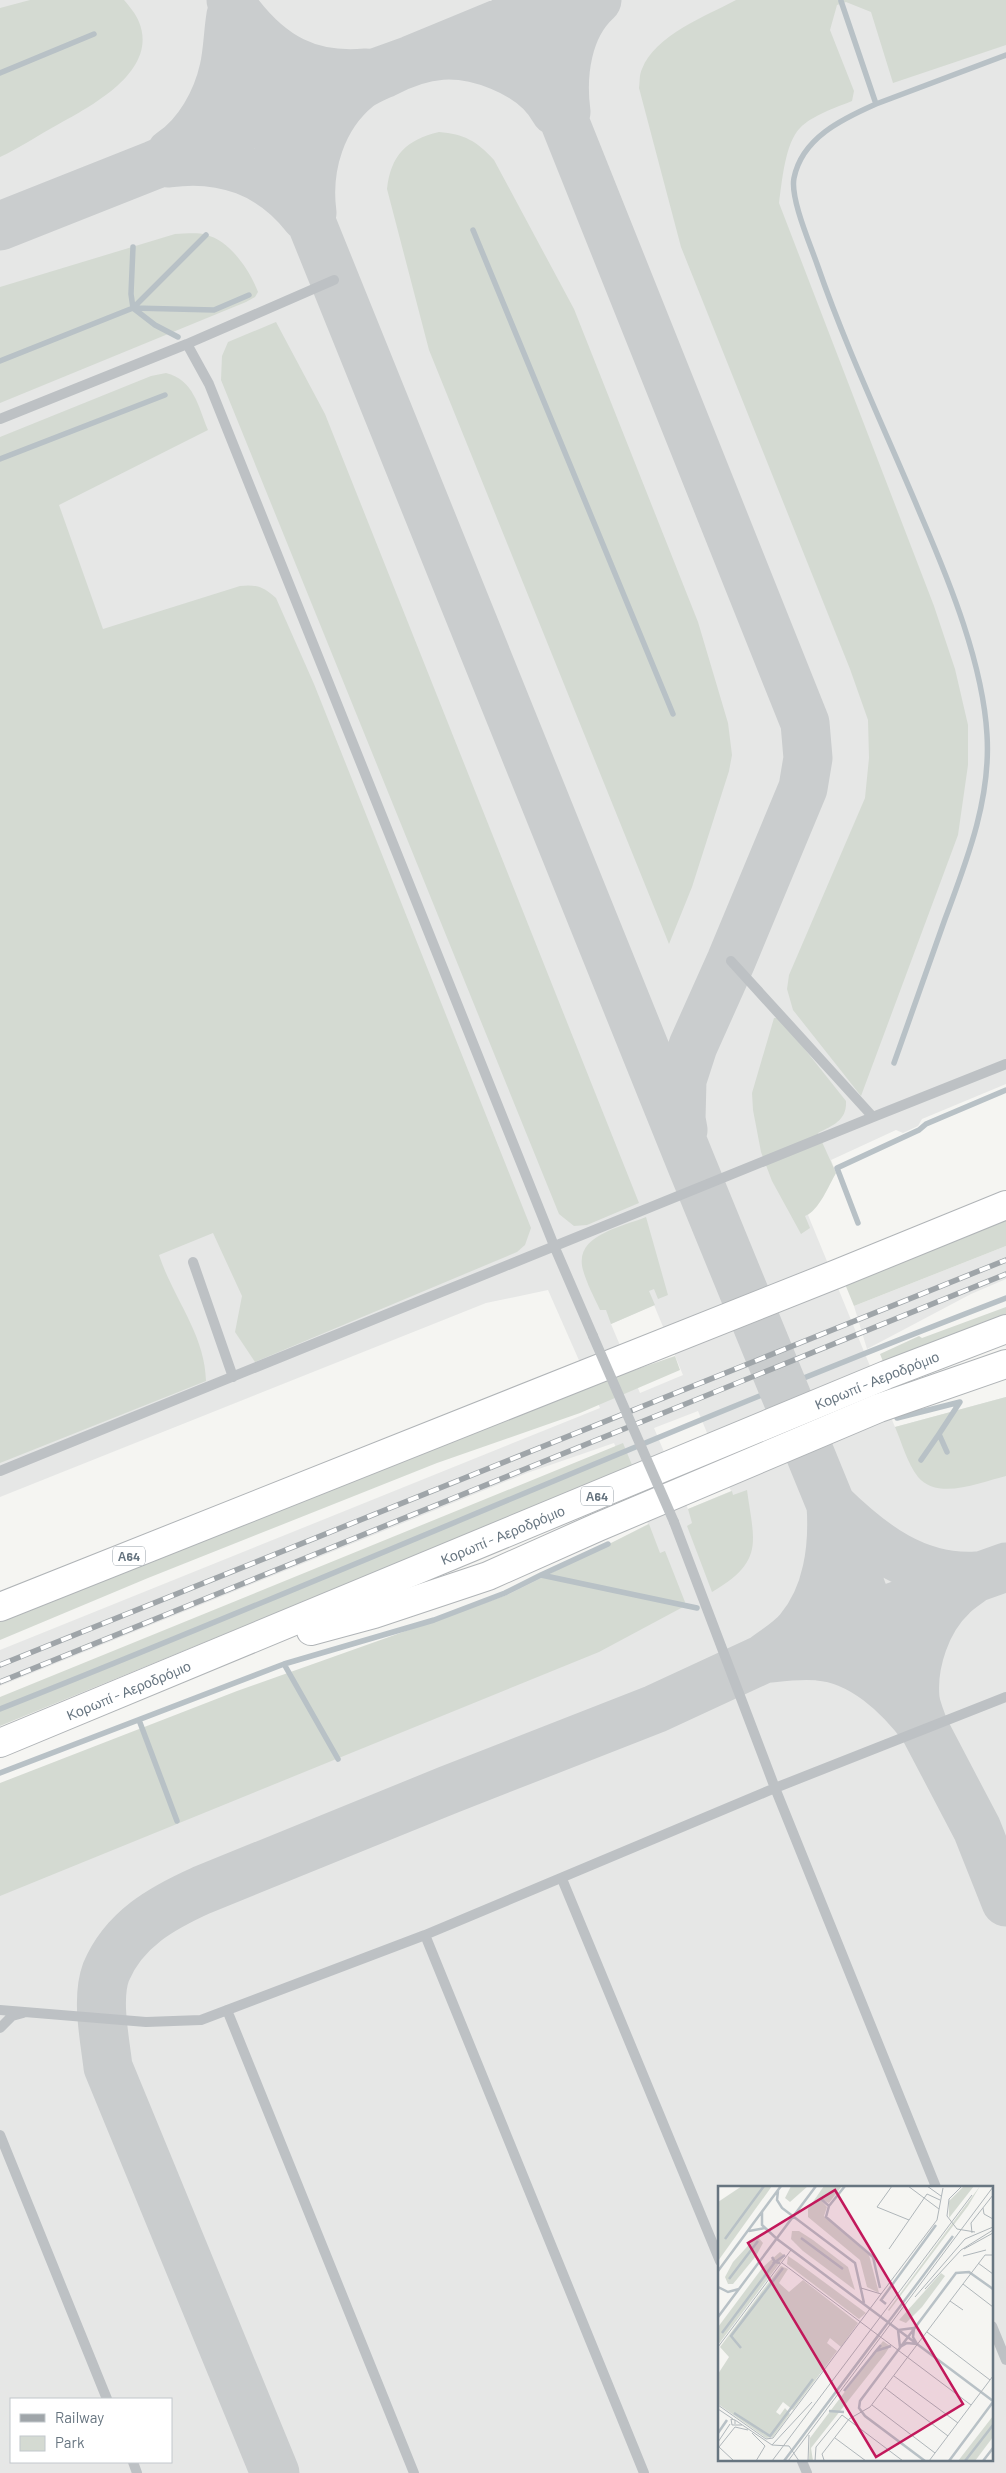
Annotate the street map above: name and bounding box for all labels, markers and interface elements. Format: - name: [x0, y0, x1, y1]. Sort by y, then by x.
- street label: Κορωπί - Αεροδρόμιο: [812, 1347, 941, 1412]
- road number: Α64: [581, 1486, 613, 1505]
- street label: Κορωπί - Αεροδρόμιο: [438, 1501, 567, 1568]
- road number: Α64: [113, 1546, 145, 1565]
- street label: Κορωπί - Αεροδρόμιο: [64, 1656, 193, 1723]
- inset map: [718, 2186, 994, 2460]
- legend: [10, 2398, 172, 2463]
- text: Railway: [55, 2408, 104, 2426]
- text: Park: [55, 2433, 85, 2451]

